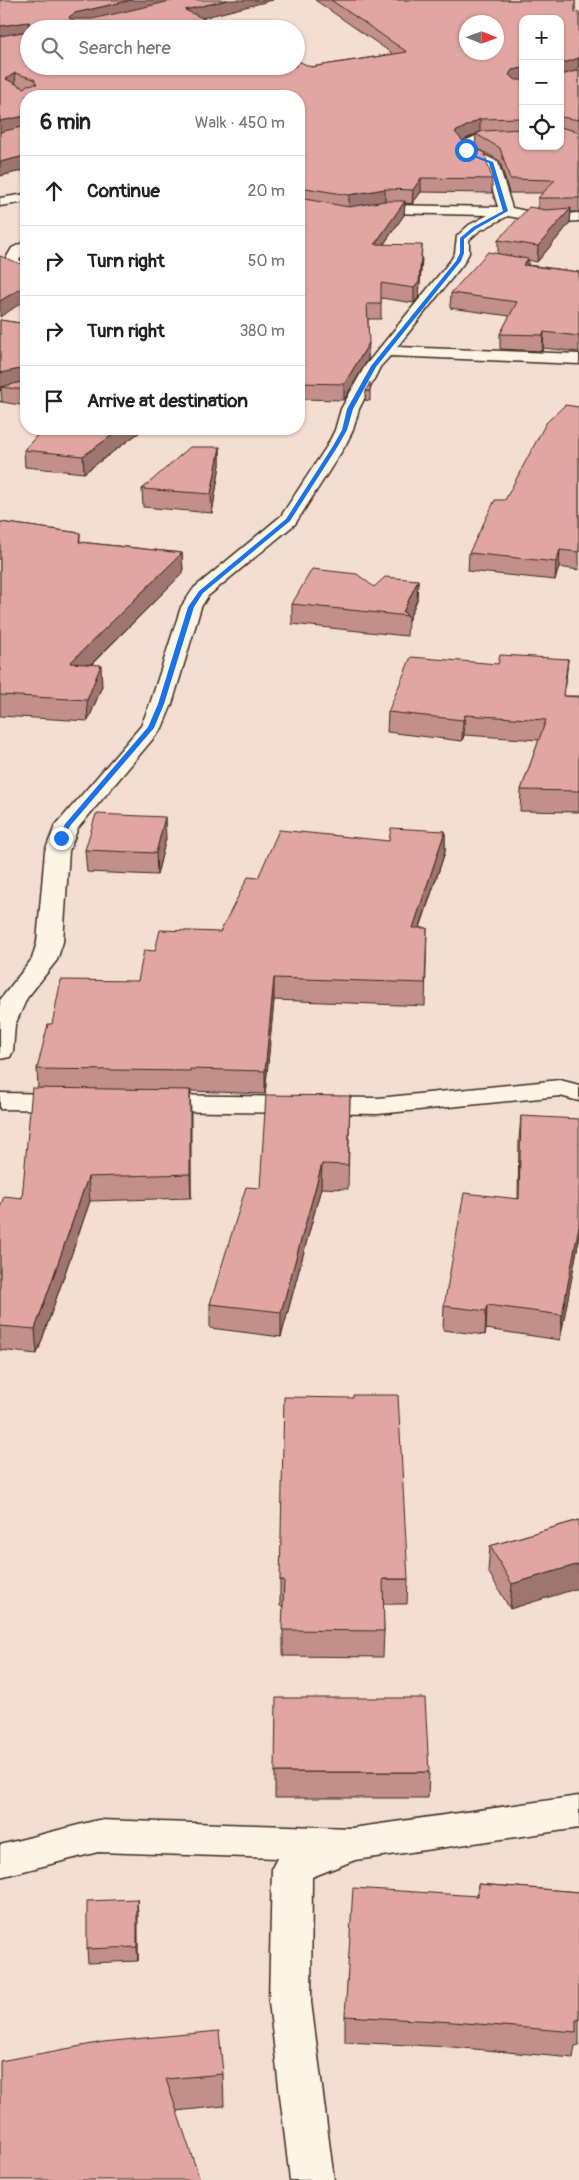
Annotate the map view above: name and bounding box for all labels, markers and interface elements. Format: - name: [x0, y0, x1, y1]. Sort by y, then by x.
- north arrow: [459, 15, 504, 60]
- map controls: [519, 15, 564, 150]
- button: +: [519, 15, 564, 60]
- search box: [20, 20, 305, 75]
- icon: search: [38, 34, 66, 62]
- text: Search here: [78, 36, 171, 60]
- button: −: [519, 60, 564, 105]
- button: locate: [519, 105, 564, 150]
- text: 6 min: [40, 109, 91, 136]
- text: Walk · 450 m: [195, 113, 285, 133]
- route start: [455, 139, 478, 162]
- icon: ahead: [40, 177, 68, 205]
- text: Continue: [87, 179, 160, 203]
- text: 20 m: [247, 181, 285, 201]
- icon: right: [40, 247, 68, 275]
- text: Turn right: [87, 249, 165, 273]
- text: 50 m: [248, 251, 285, 271]
- icon: right: [40, 317, 68, 345]
- text: Turn right: [87, 319, 165, 343]
- text: 380 m: [239, 321, 285, 341]
- icon: arrive: [40, 387, 68, 415]
- text: Arrive at destination: [87, 389, 248, 413]
- route end: [50, 827, 73, 850]

